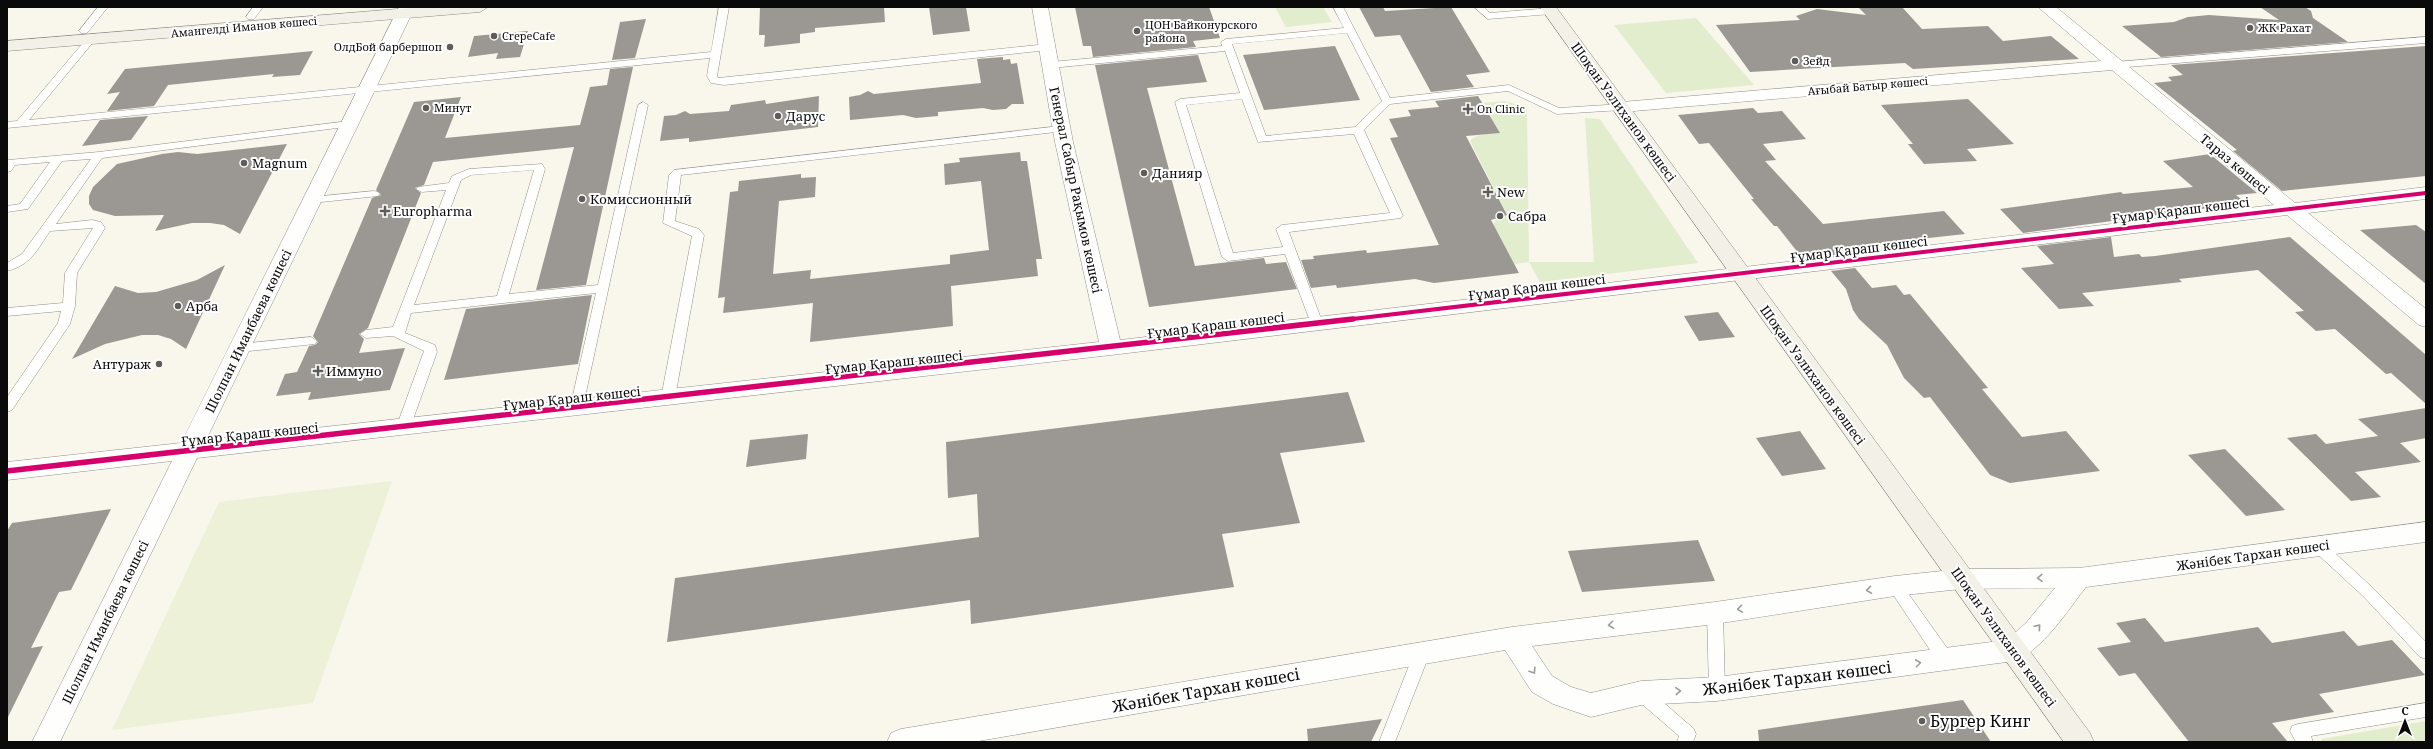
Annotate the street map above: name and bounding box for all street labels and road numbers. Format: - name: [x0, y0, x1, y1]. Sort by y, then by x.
- street label: Амангелді Иманов көшесі: [170, 13, 318, 40]
- street label: Шоқан Уәлиханов көшесі: [1567, 39, 1681, 186]
- street label: Ағыбай Батыр көшесі: [1807, 73, 1929, 98]
- street label: Генерал Сабыр Рақымов көшесі: [1045, 85, 1107, 295]
- street label: Тараз көшесі: [2196, 129, 2274, 199]
- street label: Ғұмар Қараш көшесі: [2111, 193, 2251, 227]
- street label: Ғұмар Қараш көшесі: [1789, 232, 1929, 266]
- street label: Шолпан Иманбаева көшесі: [200, 246, 296, 416]
- street label: Ғұмар Қараш көшесі: [1467, 270, 1607, 304]
- street label: Шоқан Уәлиханов көшесі: [1756, 302, 1870, 449]
- street label: Ғұмар Қараш көшесі: [1146, 308, 1286, 342]
- street label: Ғұмар Қараш көшесі: [824, 346, 964, 378]
- street label: Ғұмар Қараш көшесі: [502, 382, 642, 414]
- street label: Ғұмар Қараш көшесі: [180, 418, 320, 450]
- street label: Жәнібек Тархан көшесі: [2174, 535, 2331, 575]
- street label: Шолпан Иманбаева көшесі: [57, 537, 153, 707]
- street label: Шоқан Уәлиханов көшесі: [1947, 564, 2061, 711]
- street label: Жәнібек Тархан көшесі: [1700, 655, 1893, 701]
- street label: Жәнібек Тархан көшесі: [1109, 663, 1302, 718]

